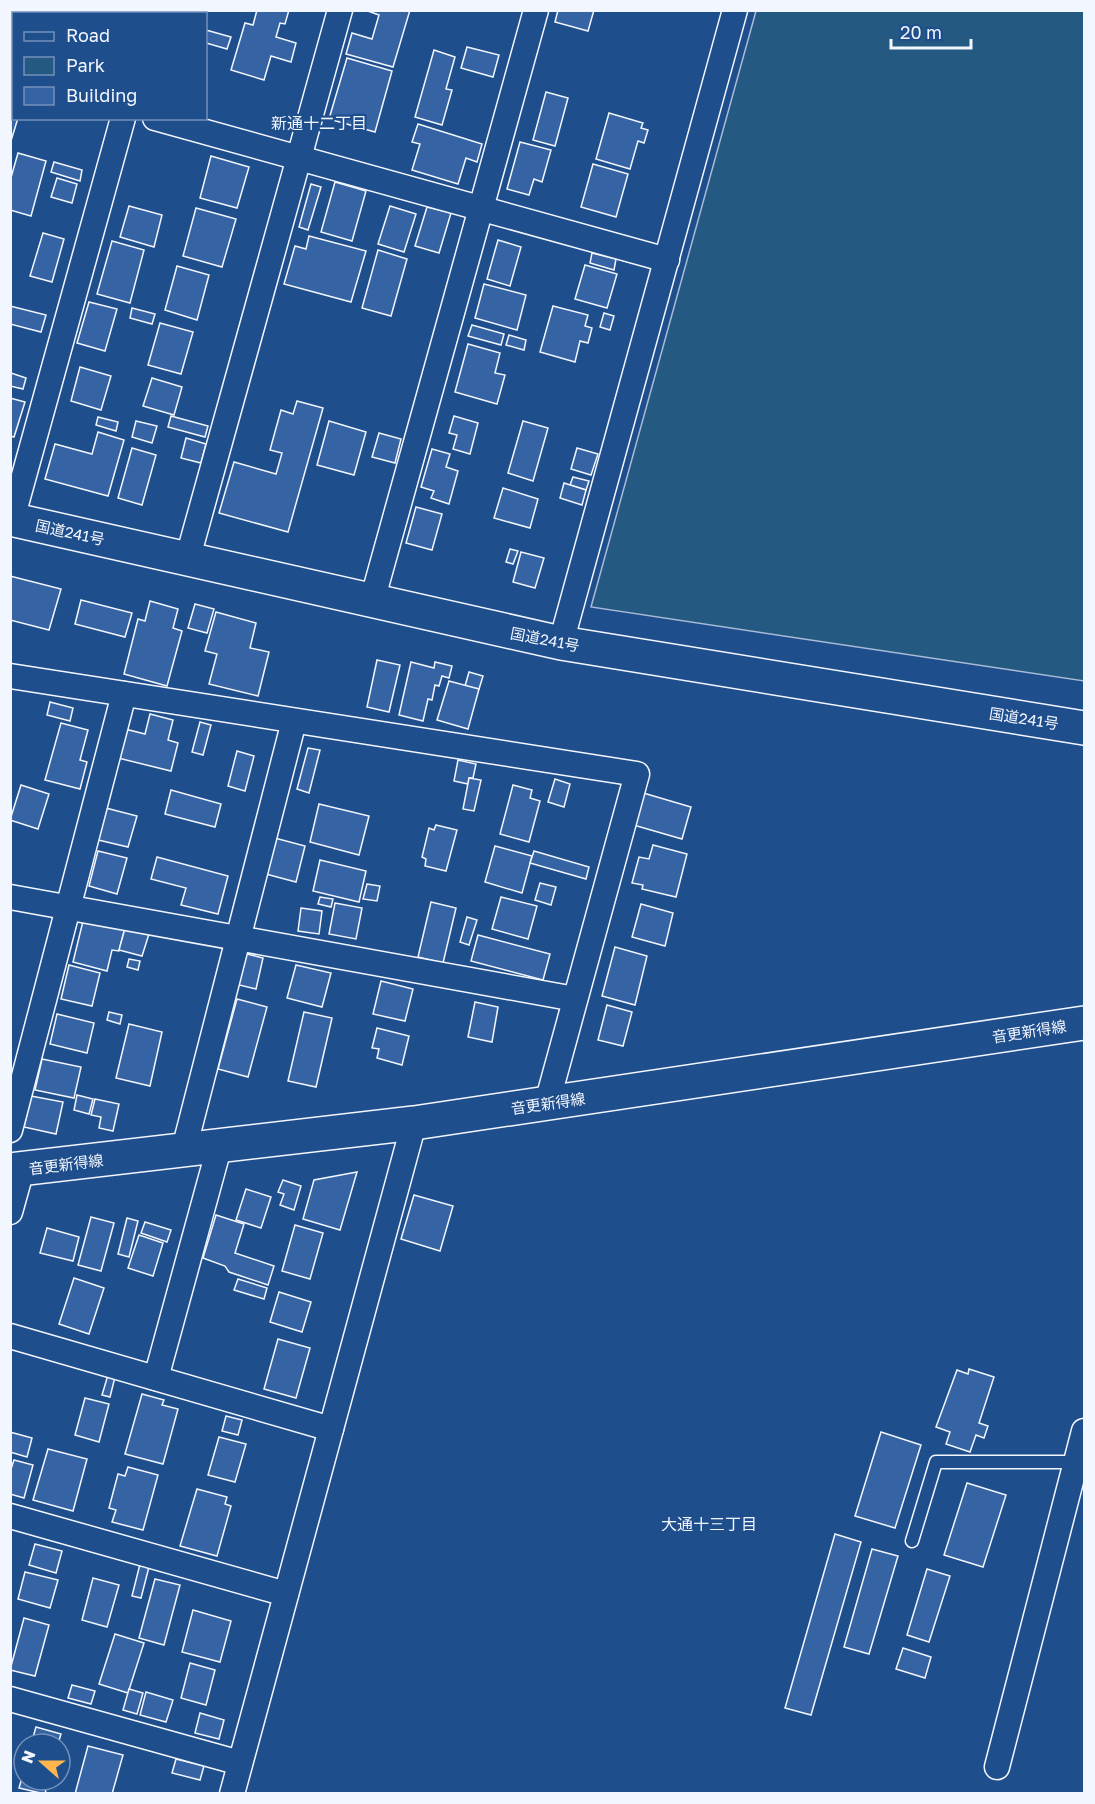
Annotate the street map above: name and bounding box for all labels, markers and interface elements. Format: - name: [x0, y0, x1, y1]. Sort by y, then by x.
- legend: [12, 12, 207, 120]
- scale bar: [891, 12, 970, 50]
- text: 20 m: [900, 21, 942, 43]
- text: Road: [66, 24, 110, 46]
- text: Park: [66, 54, 105, 76]
- text: Building: [66, 84, 137, 106]
- district label: 新通十二丁目: [271, 113, 367, 133]
- street label: 国道241号: [34, 516, 106, 548]
- street label: 国道241号: [509, 623, 581, 655]
- street label: 国道241号: [988, 704, 1060, 732]
- street label: 音更新得線: [991, 1016, 1067, 1046]
- street label: 音更新得線: [510, 1089, 586, 1117]
- street label: 音更新得線: [28, 1150, 104, 1178]
- district label: 大通十三丁目: [661, 1514, 757, 1534]
- north arrow: [12, 1732, 72, 1792]
- text: N: [16, 1747, 40, 1766]

